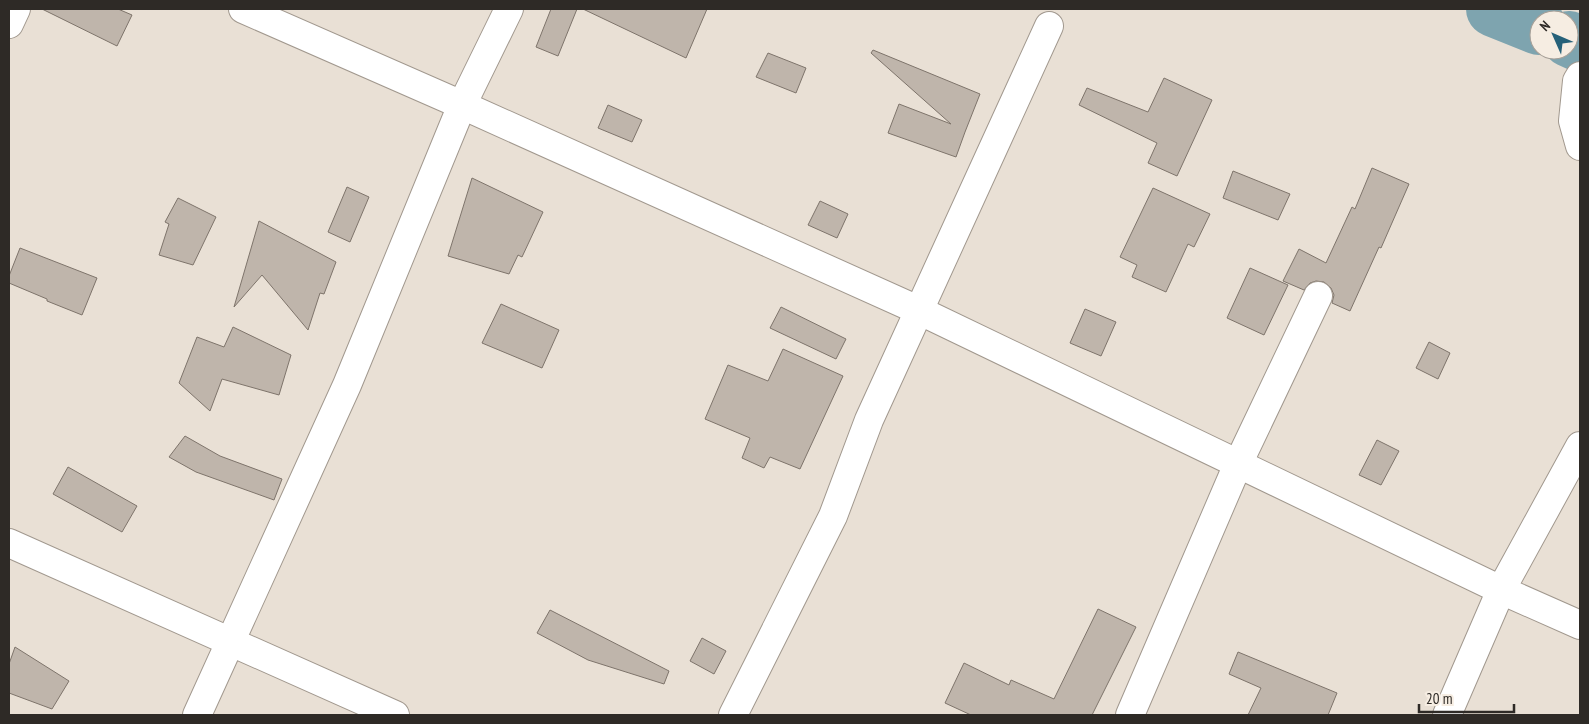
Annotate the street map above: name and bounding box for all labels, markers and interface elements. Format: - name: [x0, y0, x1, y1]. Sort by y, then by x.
- north arrow: [1529, 10, 1579, 60]
- text: N: [1536, 17, 1554, 35]
- scale bar: [1419, 682, 1514, 714]
- text: 20 m: [1426, 689, 1452, 708]

